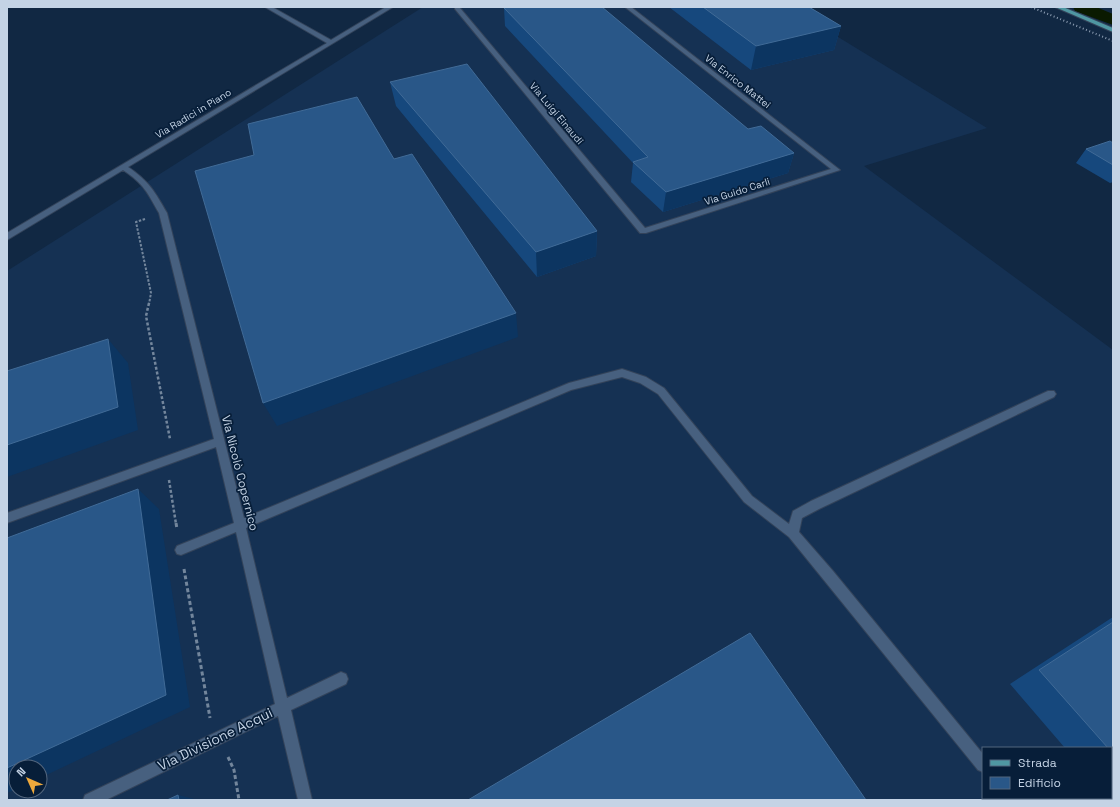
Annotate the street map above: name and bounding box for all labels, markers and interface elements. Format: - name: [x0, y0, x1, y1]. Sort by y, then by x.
- street label: Via Enrico Mattei: [702, 52, 773, 111]
- street label: Via Luigi Einaudi: [527, 80, 586, 147]
- street label: Via Radici in Piano: [153, 86, 234, 141]
- street label: Via Guido Carli: [703, 175, 772, 208]
- street label: Via Nicolò Copernico: [218, 413, 262, 533]
- street label: Via Divisione Acqui: [155, 703, 275, 775]
- legend: [982, 747, 1112, 799]
- text: Strada: [1018, 755, 1057, 771]
- north arrow: [8, 759, 48, 799]
- text: N: [13, 764, 28, 779]
- text: Edificio: [1018, 775, 1061, 791]

